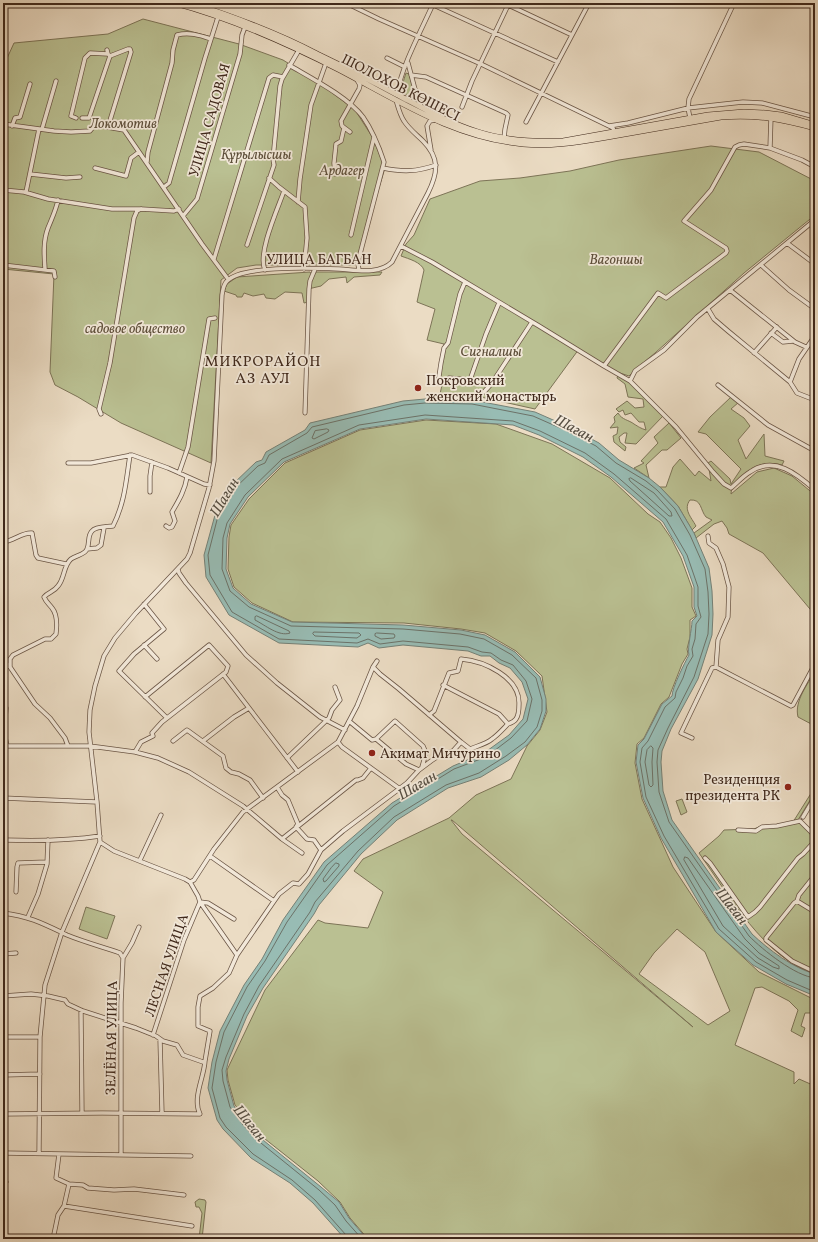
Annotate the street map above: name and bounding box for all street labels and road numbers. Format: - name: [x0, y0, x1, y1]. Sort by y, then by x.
- street label: ШОЛОХОВ КӨШЕСІ: [338, 50, 463, 127]
- street label: УЛИЦА САДОВАЯ: [185, 61, 236, 180]
- street label: УЛИЦА БАГБАН: [266, 251, 372, 270]
- street label: ЛЕСНАЯ УЛИЦА: [141, 911, 194, 1019]
- street label: ЗЕЛЁНАЯ УЛИЦА: [102, 980, 123, 1096]

